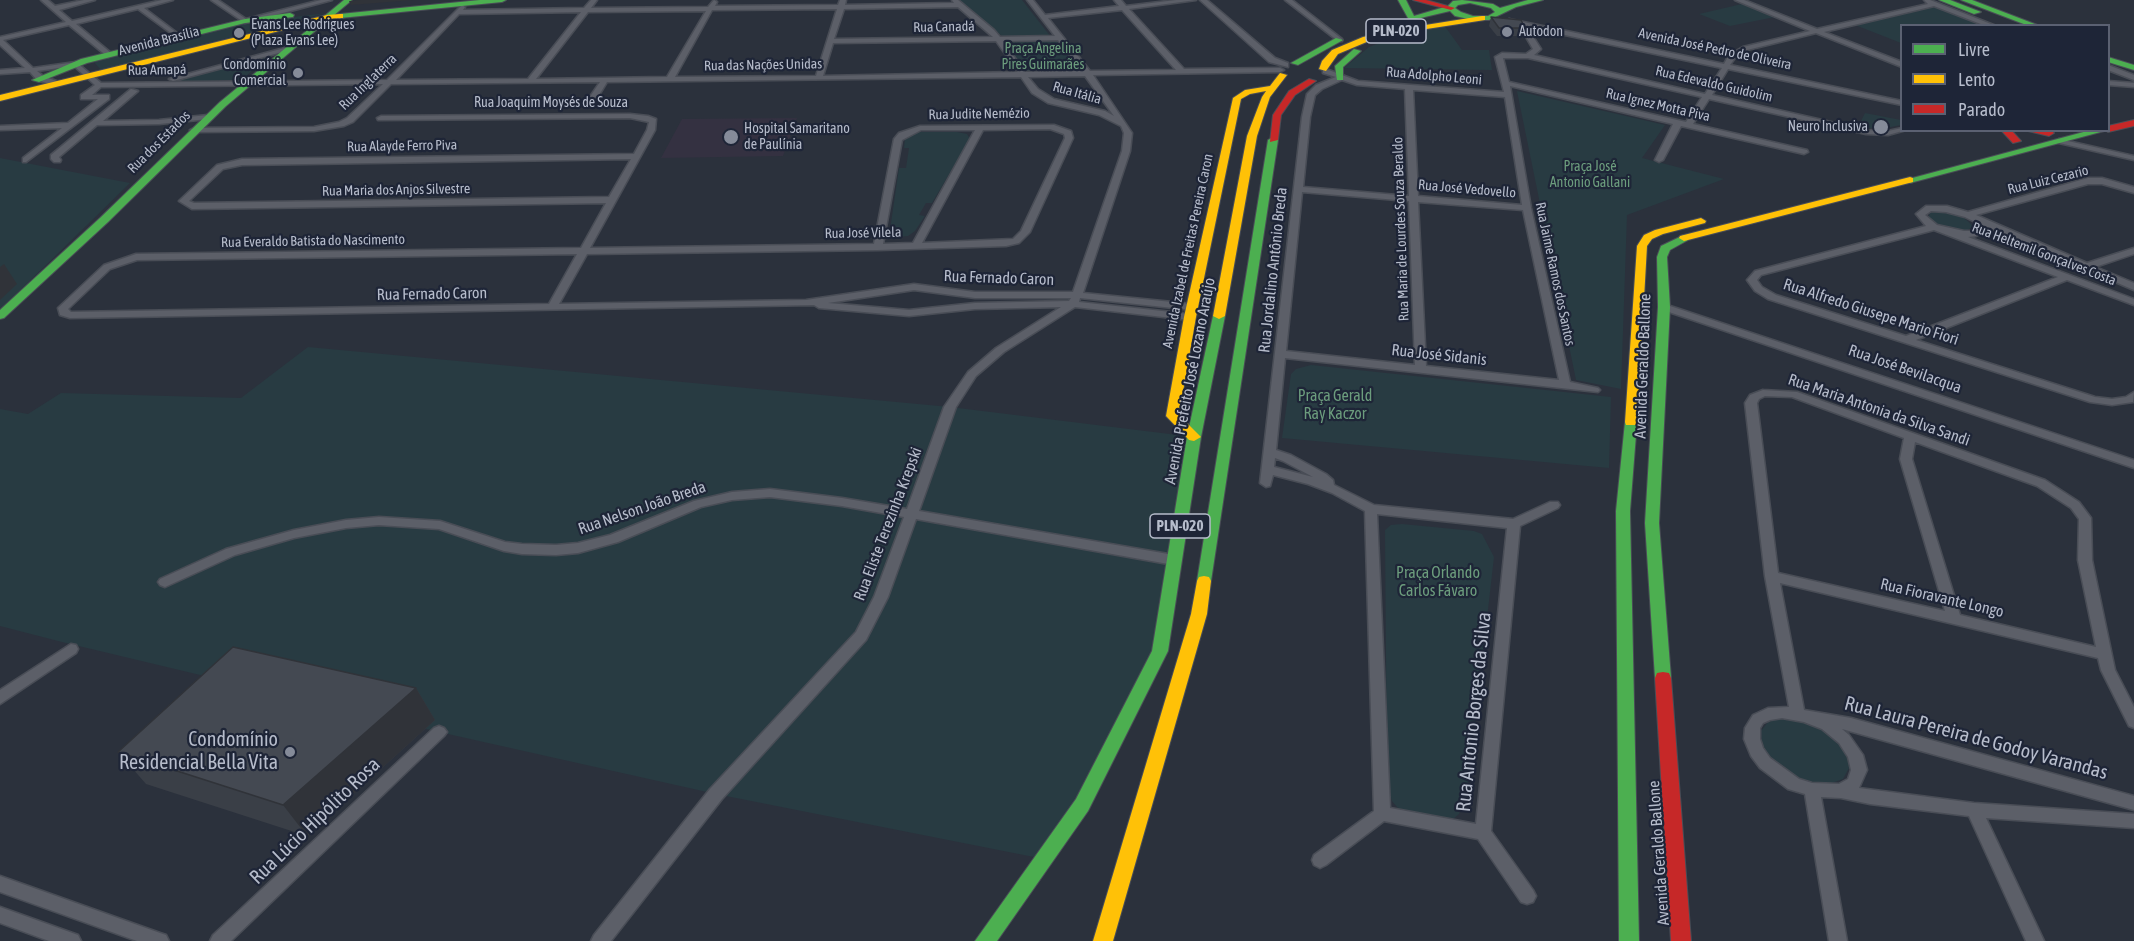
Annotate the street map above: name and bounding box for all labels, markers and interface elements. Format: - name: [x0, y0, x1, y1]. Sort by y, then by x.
- place label: Evans Lee Rodrigues (Plaza Evans Lee): [251, 17, 354, 50]
- street label: Rua Canadá: [913, 18, 975, 36]
- road number: PLN-020: [1366, 19, 1426, 43]
- street label: Avenida Brasília: [117, 23, 201, 59]
- place label: Autodon: [1519, 24, 1563, 40]
- legend: [1900, 24, 2110, 132]
- marker: Autodon: [1500, 25, 1514, 39]
- street label: Avenida José Pedro de Oliveira: [1637, 25, 1793, 73]
- marker: Evans Lee Rodrigues (Plaza Evans Lee): [232, 26, 246, 40]
- text: Livre: [1958, 39, 1990, 60]
- park label: Praça Angelina Pires Guimarães: [1002, 41, 1084, 74]
- street label: Rua Inglaterra: [336, 50, 400, 114]
- street label: Rua das Nações Unidas: [704, 56, 822, 74]
- place label: Condomínio Comercial: [223, 57, 286, 90]
- street label: Rua Amapá: [127, 61, 187, 79]
- street label: Rua Edevaldo Guidolim: [1654, 62, 1774, 106]
- street label: Rua Adolpho Leoni: [1385, 63, 1483, 89]
- marker: Condomínio Comercial: [291, 66, 305, 80]
- text: Lento: [1958, 69, 1995, 90]
- street label: Rua Itália: [1051, 78, 1103, 108]
- street label: Rua Ignez Motta Piva: [1604, 85, 1712, 125]
- street label: Rua Joaquim Moysés de Souza: [474, 95, 628, 111]
- text: Parado: [1958, 99, 2005, 120]
- street label: Rua Judite Nemézio: [928, 105, 1030, 123]
- street label: Rua dos Estados: [124, 107, 194, 177]
- marker: Neuro Inclusiva: [1872, 118, 1890, 136]
- place label: Neuro Inclusiva: [1788, 119, 1868, 135]
- place label: Hospital Samaritano de Paulínia: [744, 121, 850, 154]
- marker: Hospital Samaritano de Paulínia: [722, 128, 740, 146]
- street label: Rua Alayde Ferro Piva: [347, 137, 457, 155]
- street label: Rua Maria de Lourdes Souza Beraldo: [1389, 137, 1413, 321]
- street label: Avenida Izabel de Freitas Pereira Caron: [1159, 152, 1217, 350]
- park label: Praça José Antonio Gallani: [1550, 159, 1630, 192]
- street label: Rua Luiz Cezario: [2006, 162, 2090, 198]
- street label: Rua José Vedovello: [1417, 176, 1517, 202]
- street label: Rua Maria dos Anjos Silvestre: [322, 180, 470, 200]
- street label: Rua Jordalino Antônio Breda: [1255, 186, 1291, 354]
- street label: Rua Jaime Ramos dos Santos: [1532, 201, 1578, 347]
- street label: Rua Heltemil Gonçalves Costa: [1970, 219, 2118, 289]
- street label: Rua José Vilela: [825, 224, 901, 242]
- street label: Rua Everaldo Batista do Nascimento: [221, 231, 405, 251]
- street label: Rua Fernado Caron: [943, 266, 1055, 290]
- street label: Rua Alfredo Giusepe Mario Fiori: [1781, 275, 1961, 349]
- street label: Avenida Prefeito José Lozano Araújo: [1161, 276, 1219, 486]
- street label: Rua Fernado Caron: [377, 283, 487, 305]
- street label: Avenida Geraldo Ballone: [1631, 293, 1655, 439]
- street label: Rua José Sidanis: [1390, 340, 1488, 370]
- street label: Rua José Bevilacqua: [1846, 341, 1964, 397]
- street label: Rua Maria Antonia da Silva Sandi: [1786, 370, 1972, 450]
- park label: Praça Gerald Ray Kaczor: [1298, 386, 1372, 424]
- street label: Rua Eliste Terezinha Krepski: [850, 445, 926, 603]
- street label: Rua Nelson João Breda: [576, 477, 708, 539]
- road number: PLN-020: [1150, 514, 1210, 538]
- park label: Praça Orlando Carlos Fávaro: [1396, 563, 1480, 601]
- street label: Rua Fioravante Longo: [1878, 574, 2006, 622]
- street label: Rua Antonio Borges da Silva: [1452, 611, 1496, 813]
- street label: Rua Laura Pereira de Godoy Varandas: [1842, 691, 2110, 785]
- place label: Condomínio Residencial Bella Vita: [119, 728, 278, 775]
- marker: Condomínio Residencial Bella Vita: [283, 745, 297, 759]
- street label: Rua Lúcio Hipólito Rosa: [245, 753, 385, 889]
- street label: Avenida Geraldo Ballone: [1644, 780, 1674, 926]

